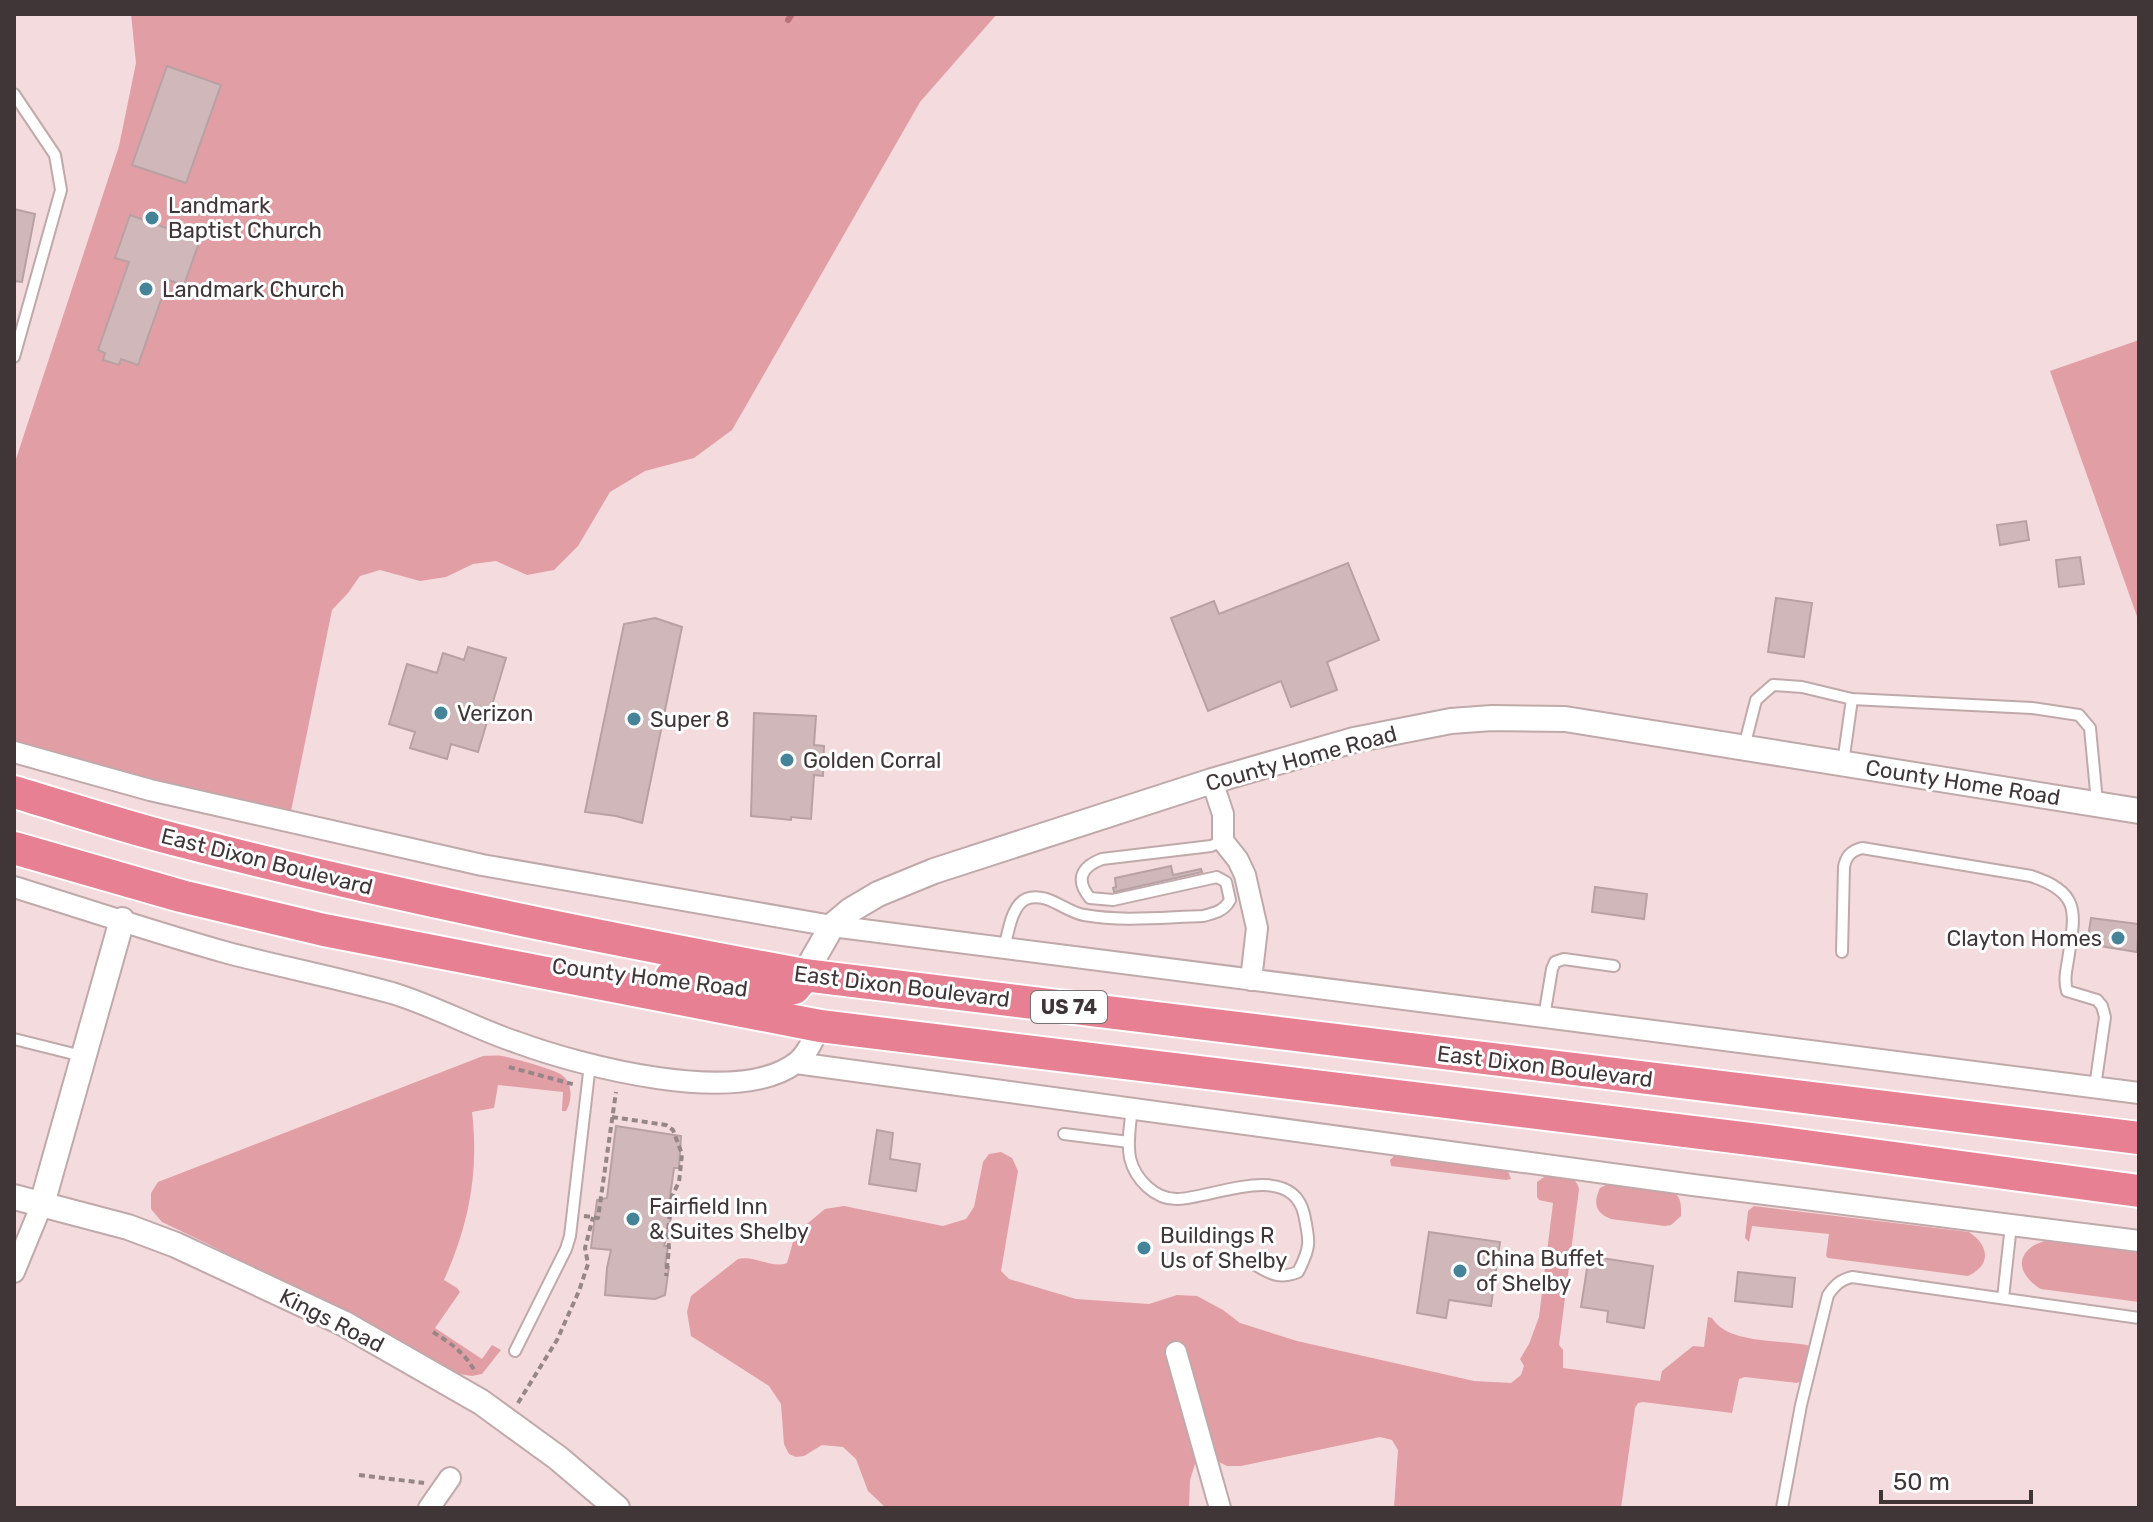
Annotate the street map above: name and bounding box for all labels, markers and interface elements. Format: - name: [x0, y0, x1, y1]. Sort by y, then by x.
- place label: Landmark Baptist Church: [168, 192, 322, 244]
- marker: Landmark Baptist Church: [143, 209, 161, 227]
- place label: Landmark Church: [162, 276, 345, 303]
- marker: Landmark Church: [137, 280, 155, 298]
- place label: Verizon: [457, 700, 533, 727]
- marker: Verizon: [432, 704, 450, 722]
- place label: Super 8: [650, 706, 730, 733]
- marker: Super 8: [625, 710, 643, 728]
- street label: County Home Road: [1202, 720, 1400, 797]
- place label: Golden Corral: [803, 747, 941, 774]
- marker: Golden Corral: [778, 751, 796, 769]
- street label: County Home Road: [1864, 754, 2062, 811]
- street label: East Dixon Boulevard: [158, 822, 375, 901]
- place label: Clayton Homes: [1947, 925, 2102, 952]
- marker: Clayton Homes: [2109, 929, 2127, 947]
- street label: County Home Road: [551, 952, 749, 1003]
- street label: East Dixon Boulevard: [793, 960, 1011, 1013]
- road number: US 74: [1031, 991, 1107, 1023]
- street label: East Dixon Boulevard: [1436, 1040, 1654, 1093]
- place label: Fairfield Inn & Suites Shelby: [649, 1193, 809, 1245]
- marker: Fairfield Inn & Suites Shelby: [624, 1210, 642, 1228]
- place label: Buildings R Us of Shelby: [1160, 1222, 1287, 1274]
- marker: Buildings R Us of Shelby: [1135, 1239, 1153, 1257]
- place label: China Buffet of Shelby: [1476, 1245, 1604, 1297]
- marker: China Buffet of Shelby: [1451, 1262, 1469, 1280]
- street label: Kings Road: [275, 1283, 389, 1358]
- scale bar: [1881, 1454, 2031, 1504]
- text: 50 m: [1893, 1468, 1950, 1496]

